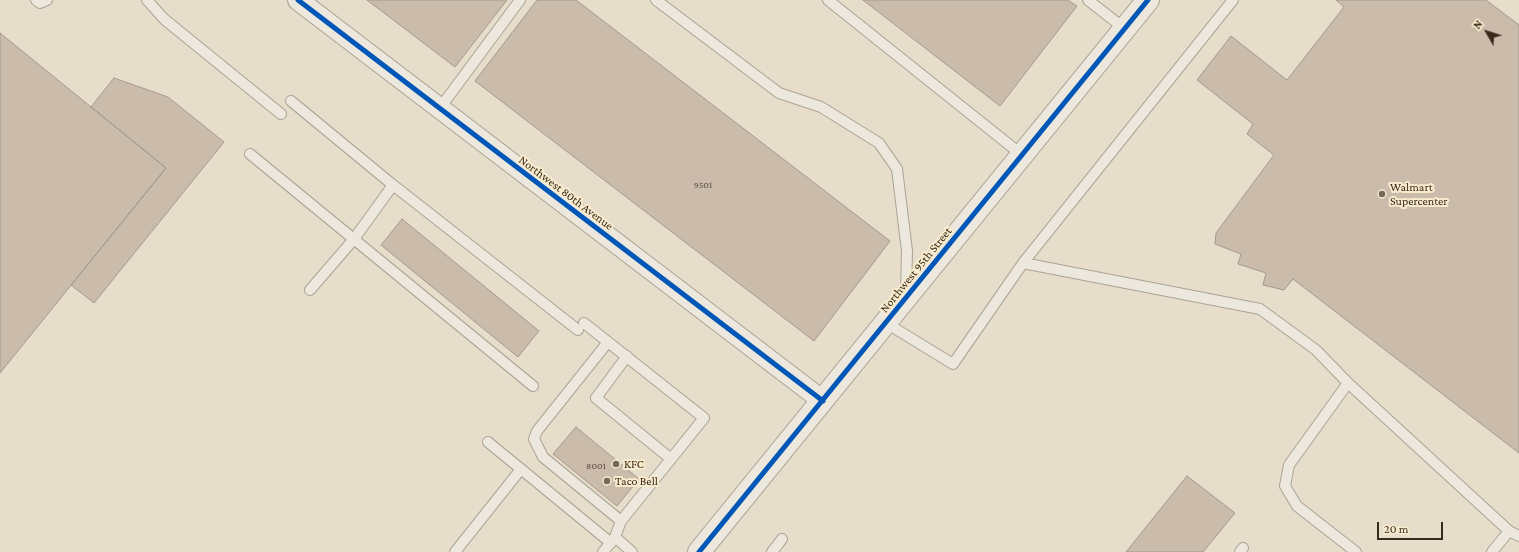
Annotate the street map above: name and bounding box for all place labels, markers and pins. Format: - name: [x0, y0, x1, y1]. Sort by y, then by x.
- place label: Walmart Supercenter: [1390, 180, 1448, 208]
- marker: Walmart Supercenter: [1377, 189, 1387, 199]
- place label: KFC: [624, 457, 644, 471]
- marker: KFC: [611, 459, 621, 469]
- place label: Taco Bell: [615, 474, 658, 488]
- marker: Taco Bell: [602, 476, 612, 486]

